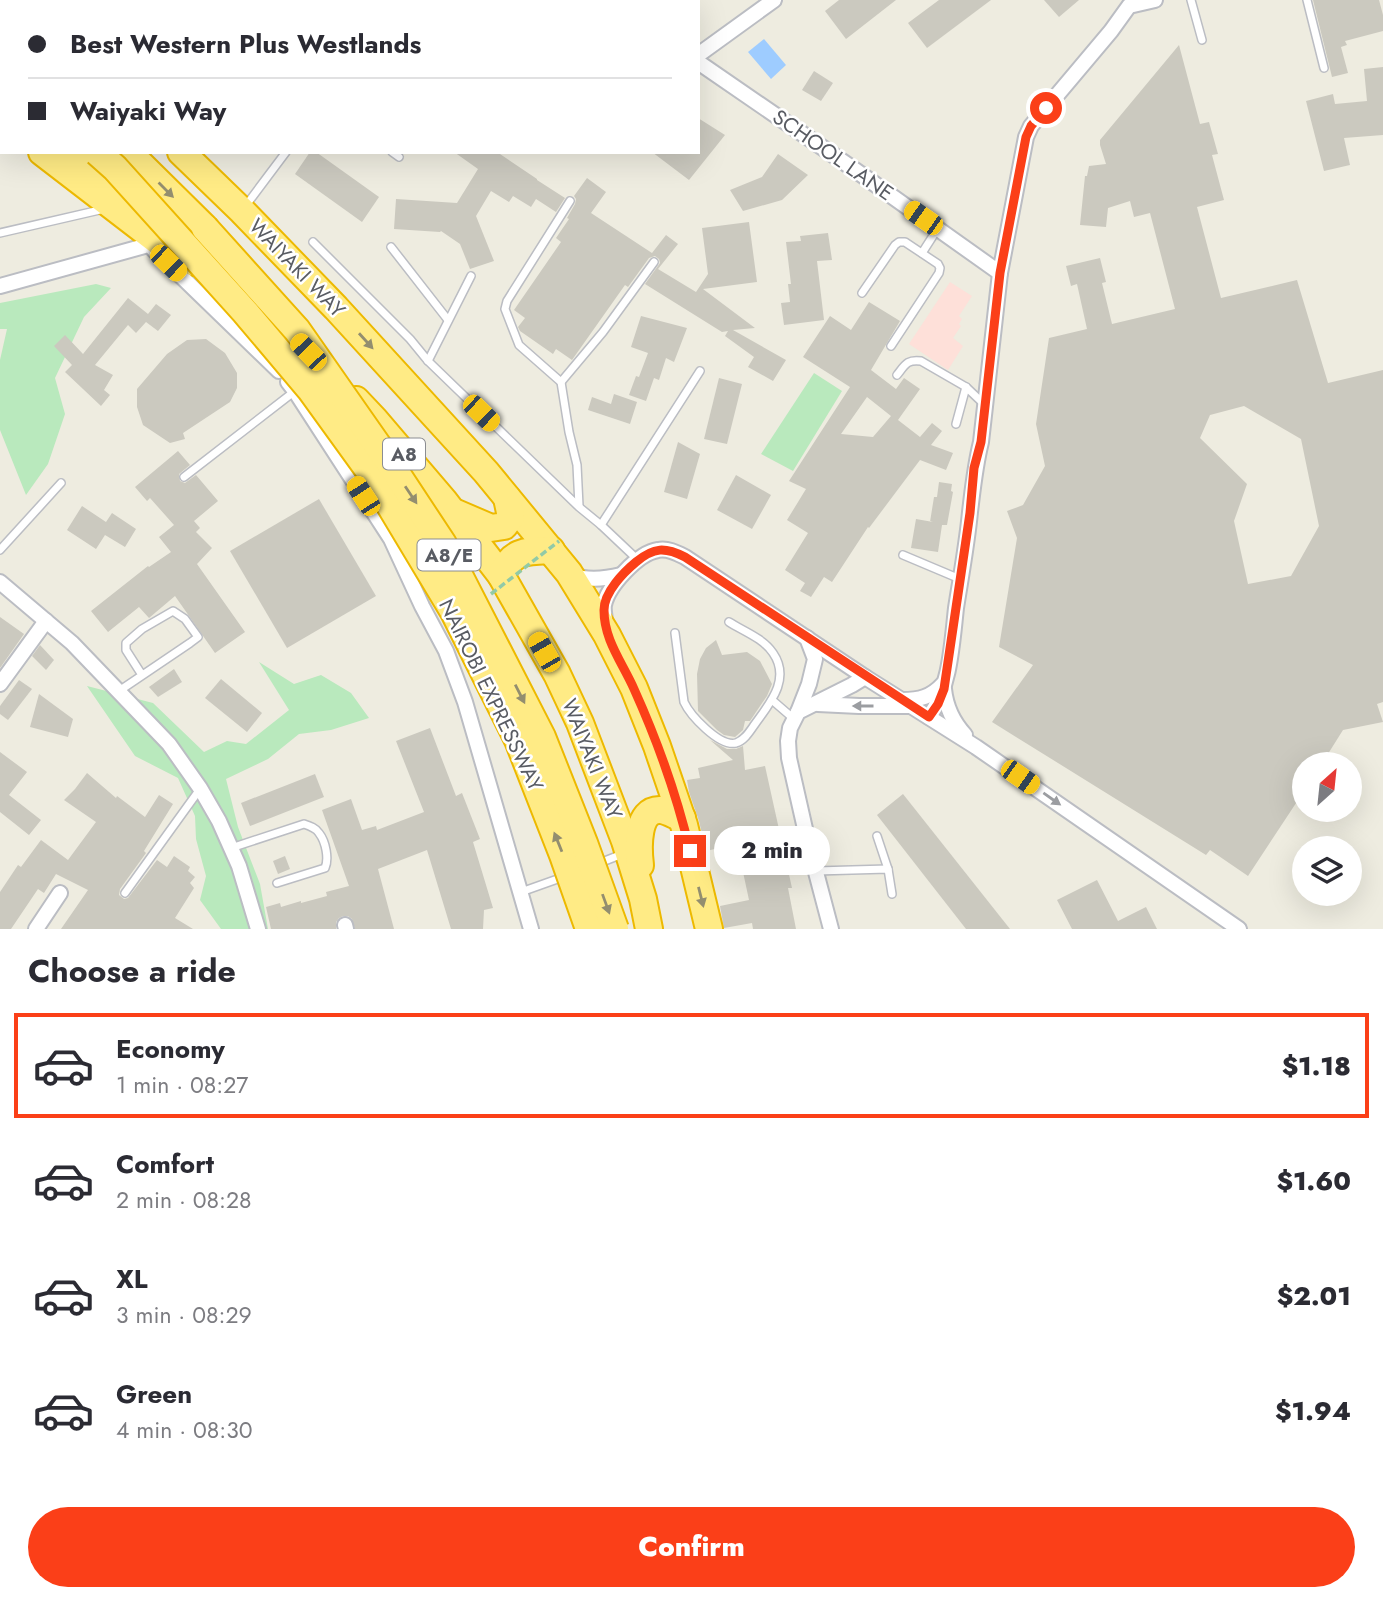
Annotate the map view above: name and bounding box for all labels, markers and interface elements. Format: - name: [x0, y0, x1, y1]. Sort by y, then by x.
- text: Best Western Plus Westlands: [70, 25, 421, 63]
- text: Waiyaki Way: [70, 92, 226, 130]
- route start: [1030, 92, 1062, 124]
- street label: SCHOOL LANE: [766, 102, 900, 208]
- one-way arrow: [158, 181, 174, 198]
- car: [900, 197, 947, 239]
- street label: WAIYAKI WAY: [242, 212, 352, 324]
- car: [146, 241, 191, 285]
- car: [286, 330, 331, 374]
- one-way arrow: [357, 332, 373, 349]
- car: [459, 391, 504, 435]
- road number: A8: [383, 438, 425, 470]
- car: [343, 473, 384, 519]
- one-way arrow: [404, 485, 417, 505]
- road number: A8/E: [418, 540, 480, 570]
- street label: NAIROBI EXPRESSWAY: [431, 594, 551, 796]
- car: [525, 629, 564, 675]
- one-way arrow: [515, 684, 526, 704]
- street label: WAIYAKI WAY: [554, 694, 630, 824]
- one-way arrow: [852, 700, 874, 712]
- north arrow: [1292, 752, 1362, 822]
- map controls: [1292, 752, 1362, 906]
- car: [997, 756, 1044, 798]
- one-way arrow: [1043, 792, 1061, 806]
- callout: 2 min: [714, 826, 830, 876]
- one-way arrow: [552, 831, 563, 852]
- text: 2 min: [741, 833, 803, 867]
- route end: [674, 835, 706, 867]
- button: layers: [1292, 836, 1362, 906]
- one-way arrow: [696, 887, 707, 909]
- one-way arrow: [601, 894, 612, 915]
- text: Choose a ride: [28, 948, 236, 994]
- text: Economy: [116, 1030, 225, 1068]
- icon: car: [32, 1034, 95, 1097]
- text: $1.18: [1282, 1047, 1351, 1085]
- text: 1 min · 08:27: [116, 1068, 248, 1102]
- text: Comfort: [116, 1145, 214, 1183]
- icon: car: [32, 1149, 95, 1212]
- text: $1.60: [1276, 1162, 1351, 1200]
- text: 2 min · 08:28: [116, 1183, 252, 1217]
- text: XL: [116, 1260, 148, 1298]
- icon: car: [32, 1264, 95, 1327]
- text: $2.01: [1277, 1277, 1351, 1315]
- text: 3 min · 08:29: [116, 1298, 252, 1332]
- text: Green: [116, 1375, 192, 1413]
- icon: car: [32, 1379, 95, 1442]
- text: $1.94: [1275, 1392, 1351, 1430]
- text: 4 min · 08:30: [116, 1413, 253, 1447]
- button: Confirm: [28, 1507, 1355, 1587]

